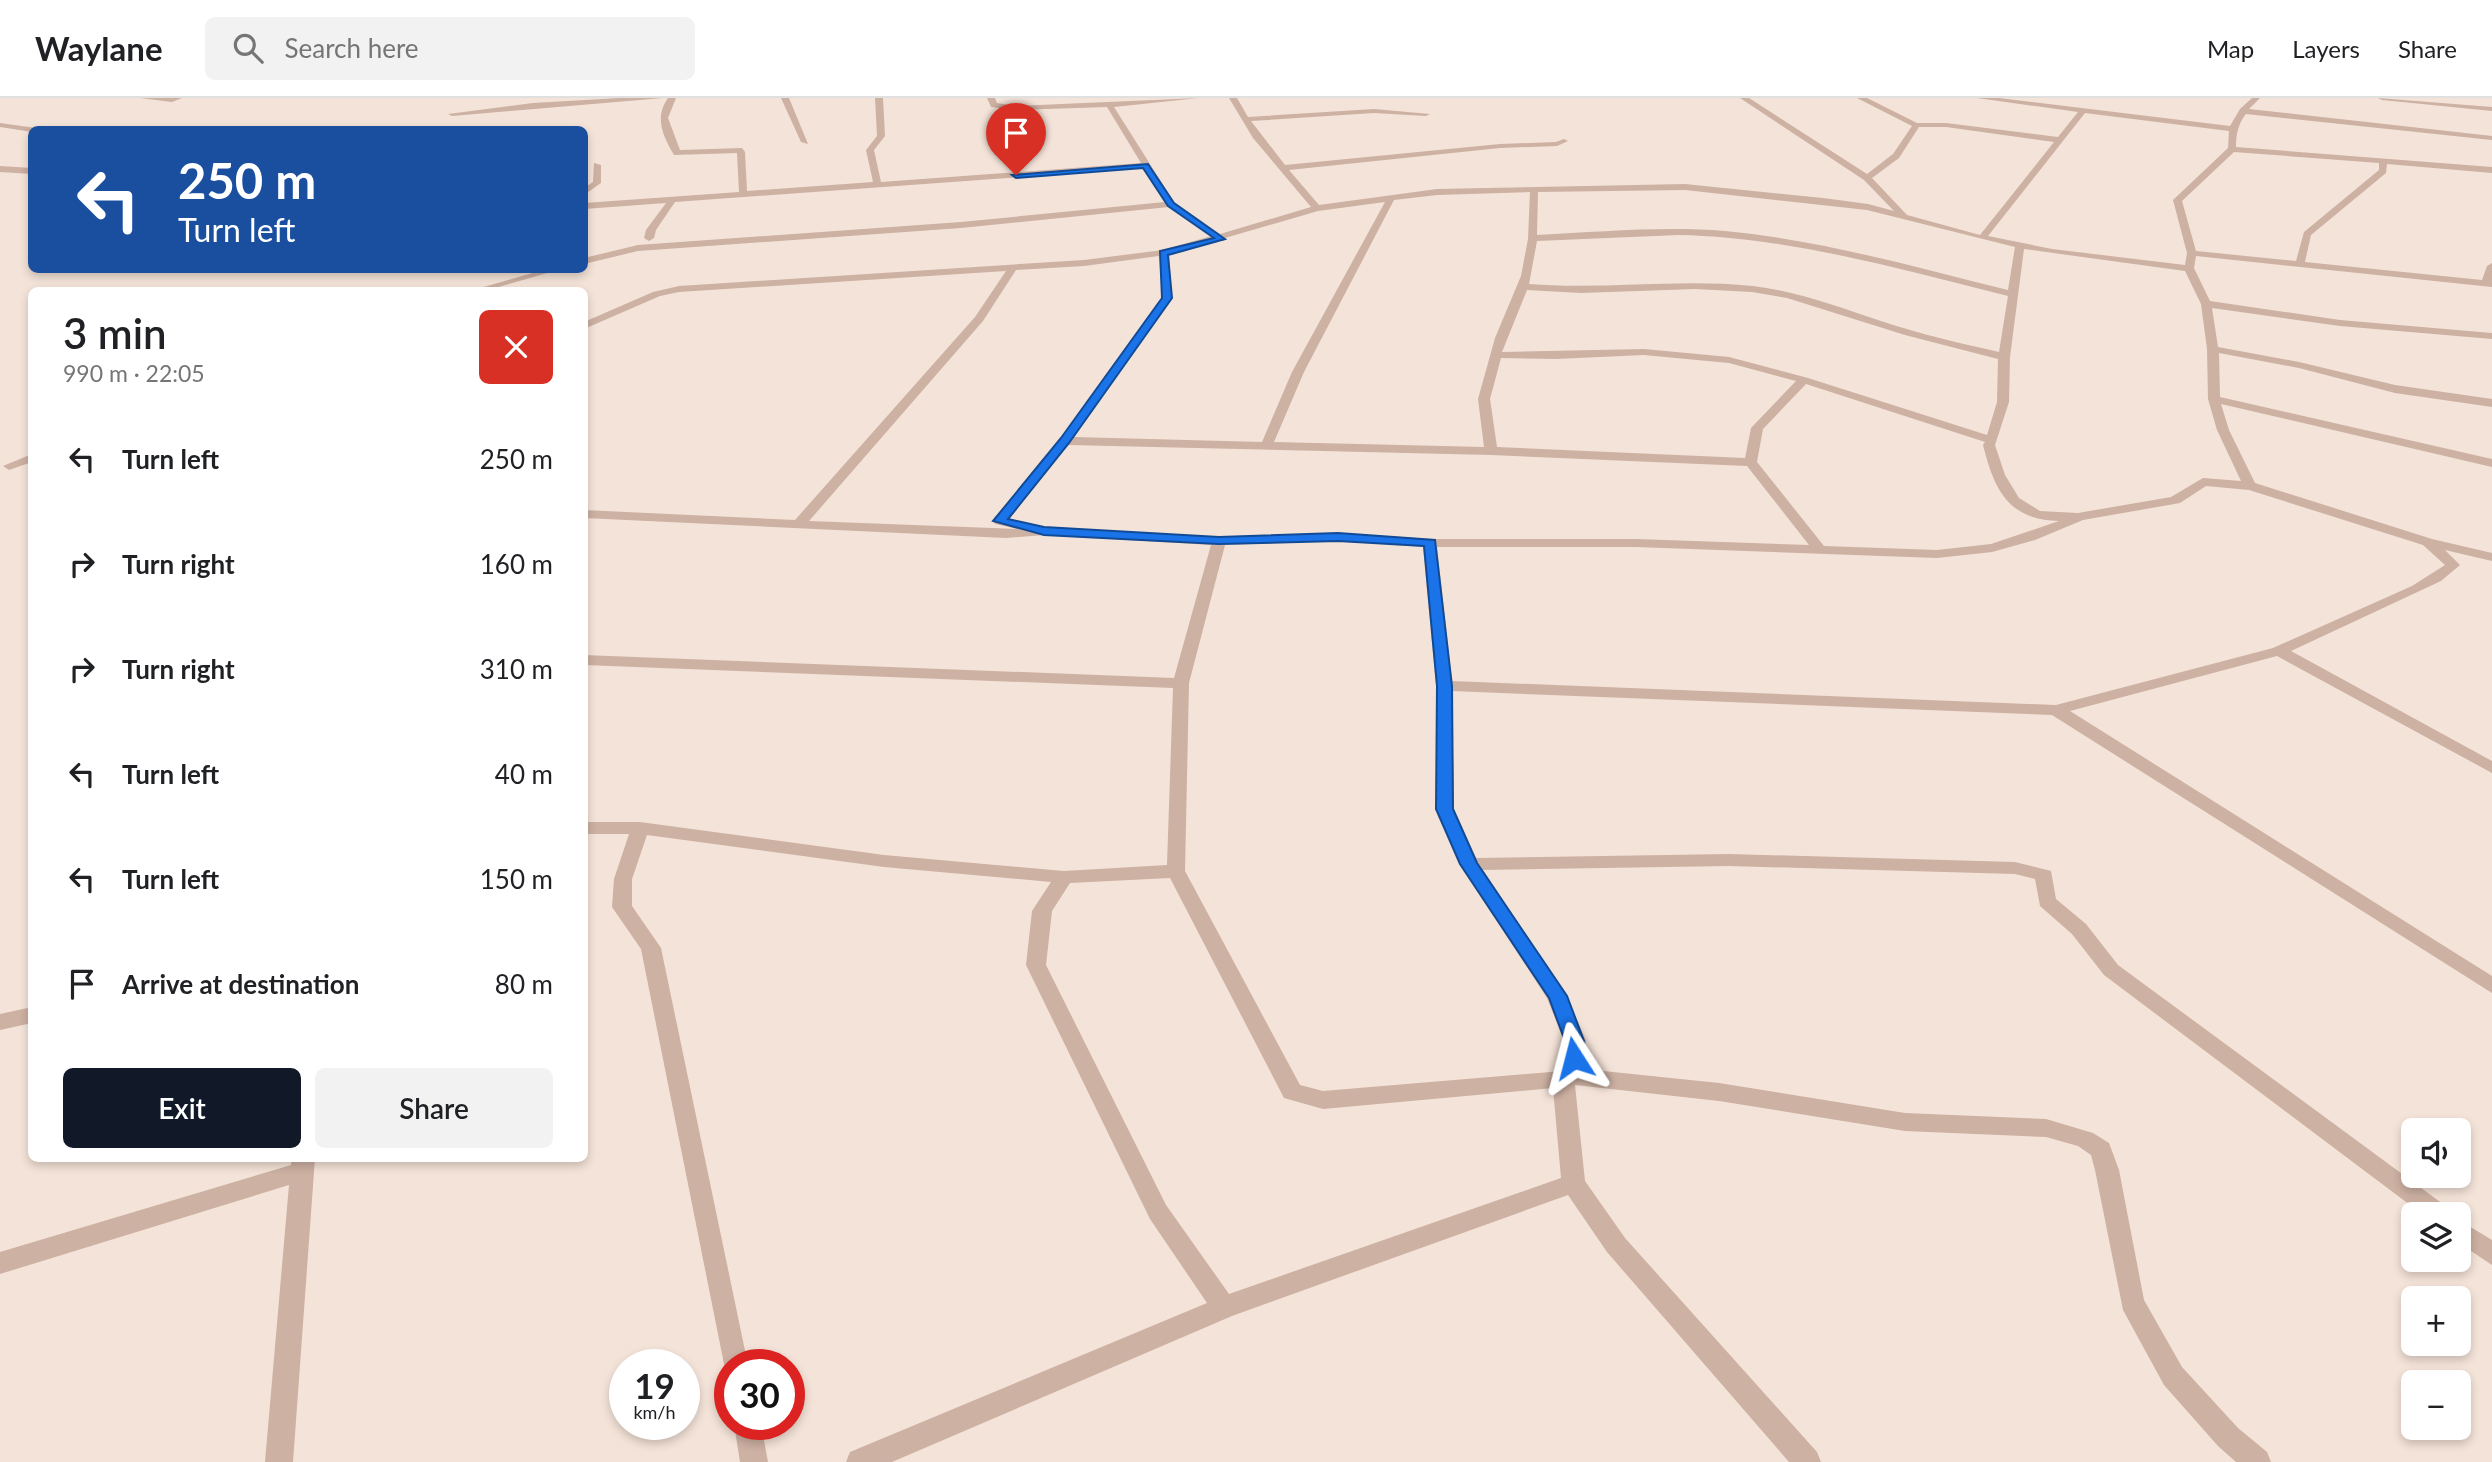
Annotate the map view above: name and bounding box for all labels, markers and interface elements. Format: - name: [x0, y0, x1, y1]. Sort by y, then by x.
- search box: [205, 17, 695, 80]
- text: Waylane: [35, 28, 163, 68]
- icon: search: [229, 29, 267, 67]
- text: Search here: [285, 32, 419, 64]
- text: Map: [2207, 34, 2254, 63]
- text: Layers: [2292, 34, 2360, 63]
- text: Share: [2398, 34, 2457, 63]
- pin: [986, 103, 1046, 175]
- icon: arrive: [997, 114, 1035, 152]
- text: 250 m: [178, 151, 316, 209]
- icon: left: [63, 154, 154, 245]
- text: Turn left: [178, 210, 295, 249]
- text: 3 min: [63, 308, 167, 358]
- button: close: [479, 310, 553, 384]
- text: 990 m · 22:05: [63, 359, 205, 387]
- icon: left: [63, 440, 101, 478]
- text: Turn left: [122, 443, 219, 475]
- text: 250 m: [480, 443, 553, 475]
- icon: right: [63, 545, 101, 583]
- text: Turn right: [122, 548, 235, 580]
- text: 160 m: [480, 548, 553, 580]
- icon: right: [63, 650, 101, 688]
- text: Turn right: [122, 653, 235, 685]
- text: 310 m: [480, 653, 553, 685]
- icon: left: [63, 755, 101, 793]
- text: Turn left: [122, 758, 219, 790]
- text: 40 m: [495, 758, 553, 790]
- icon: left: [63, 860, 101, 898]
- text: Turn left: [122, 863, 219, 895]
- text: 150 m: [480, 863, 553, 895]
- icon: arrive: [63, 965, 101, 1003]
- text: Arrive at destination: [122, 968, 359, 1000]
- text: 80 m: [495, 968, 553, 1000]
- position arrow: [1537, 1021, 1611, 1095]
- button: Exit: [63, 1068, 301, 1148]
- button: Share: [315, 1068, 553, 1148]
- map controls: [2401, 1118, 2471, 1440]
- button: sound: [2401, 1118, 2471, 1188]
- button: layers: [2401, 1202, 2471, 1272]
- button: +: [2401, 1286, 2471, 1356]
- speed limit sign: 30: [714, 1349, 805, 1440]
- text: 19: [634, 1364, 675, 1406]
- button: −: [2401, 1370, 2471, 1440]
- text: km/h: [633, 1401, 676, 1423]

